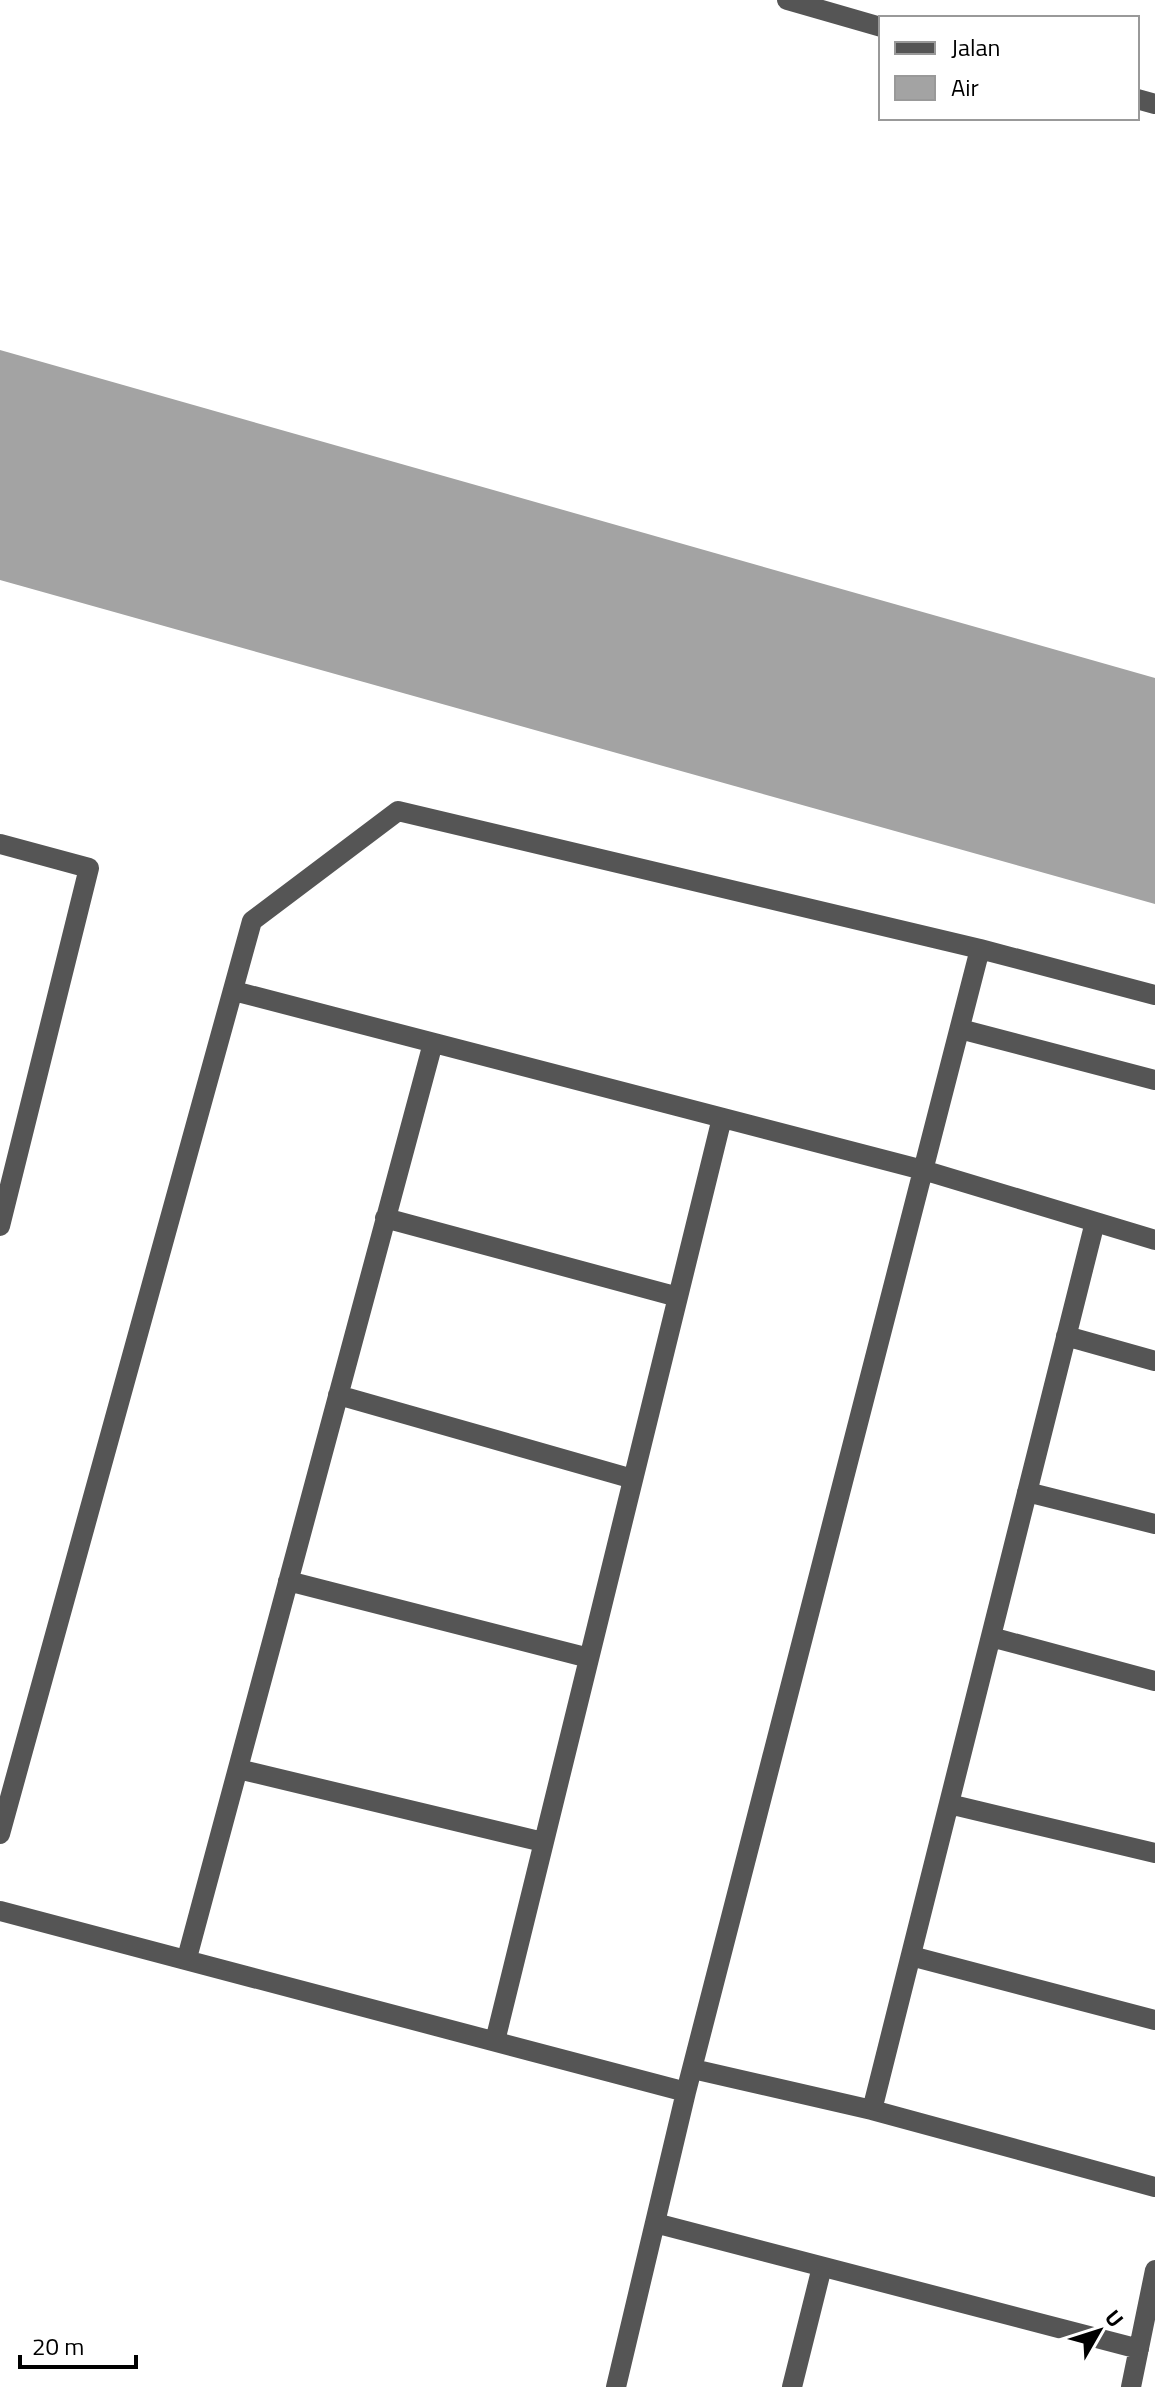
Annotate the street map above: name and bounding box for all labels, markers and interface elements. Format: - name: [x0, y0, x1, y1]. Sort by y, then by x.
- legend: [879, 16, 1139, 120]
- text: Jalan: [951, 29, 1000, 65]
- text: Air: [951, 69, 979, 105]
- north arrow: [1059, 2291, 1139, 2371]
- text: U: [1097, 2302, 1132, 2335]
- scale bar: [20, 2319, 136, 2369]
- text: 20 m: [32, 2328, 84, 2364]

